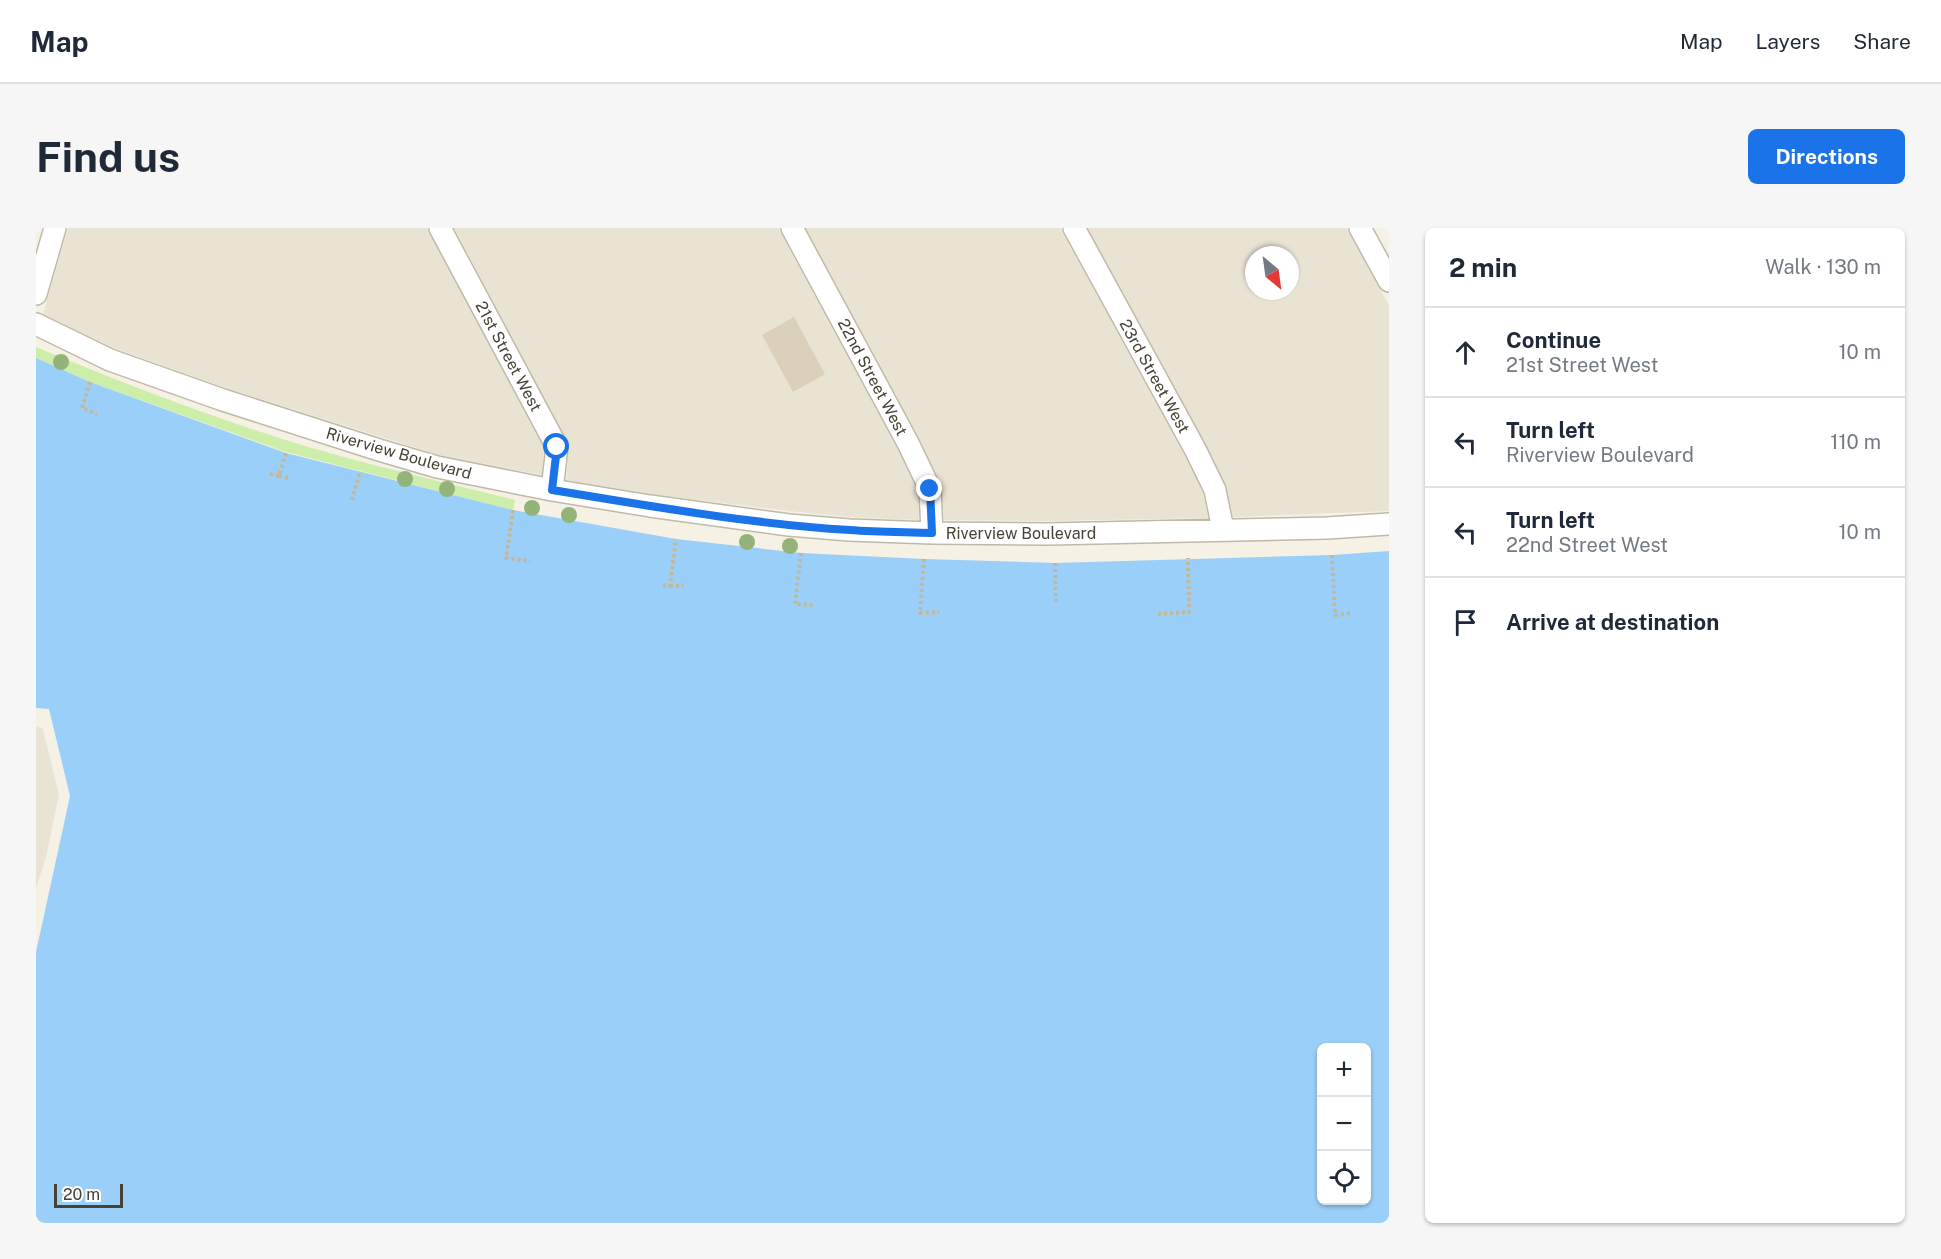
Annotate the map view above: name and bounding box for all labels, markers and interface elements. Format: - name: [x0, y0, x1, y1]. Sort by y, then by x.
- text: Map: [30, 25, 89, 58]
- text: Map: [1680, 29, 1723, 54]
- text: Layers: [1756, 29, 1820, 54]
- text: Share: [1853, 29, 1911, 54]
- button: Directions: [1748, 129, 1905, 184]
- text: Find us: [36, 132, 180, 181]
- north arrow: [1245, 246, 1299, 300]
- text: 2 min: [1449, 252, 1517, 283]
- text: Walk · 130 m: [1765, 255, 1881, 279]
- street label: 21st Street West: [472, 298, 546, 415]
- street label: 22nd Street West: [834, 316, 911, 439]
- street label: 23rd Street West: [1115, 316, 1194, 436]
- text: Continue: [1506, 327, 1601, 353]
- icon: ahead: [1449, 336, 1482, 369]
- text: 10 m: [1838, 340, 1881, 364]
- text: 21st Street West: [1506, 353, 1659, 377]
- text: Turn left: [1506, 417, 1595, 443]
- street label: Riverview Boulevard: [324, 424, 474, 483]
- icon: left: [1449, 426, 1482, 459]
- text: 110 m: [1830, 430, 1881, 454]
- route start: [543, 433, 569, 459]
- text: Riverview Boulevard: [1506, 443, 1694, 467]
- route end: [916, 475, 942, 501]
- text: Turn left: [1506, 507, 1595, 533]
- icon: left: [1449, 516, 1482, 549]
- text: 10 m: [1838, 520, 1881, 544]
- street label: Riverview Boulevard: [946, 524, 1096, 543]
- text: 22nd Street West: [1506, 533, 1668, 557]
- icon: arrive: [1449, 606, 1482, 639]
- text: Arrive at destination: [1506, 609, 1719, 635]
- map controls: [1317, 1043, 1371, 1205]
- button: +: [1317, 1043, 1371, 1097]
- button: −: [1317, 1097, 1371, 1151]
- button: locate: [1317, 1151, 1371, 1205]
- scale bar: [54, 1181, 123, 1208]
- text: 20 m: [63, 1185, 100, 1204]

